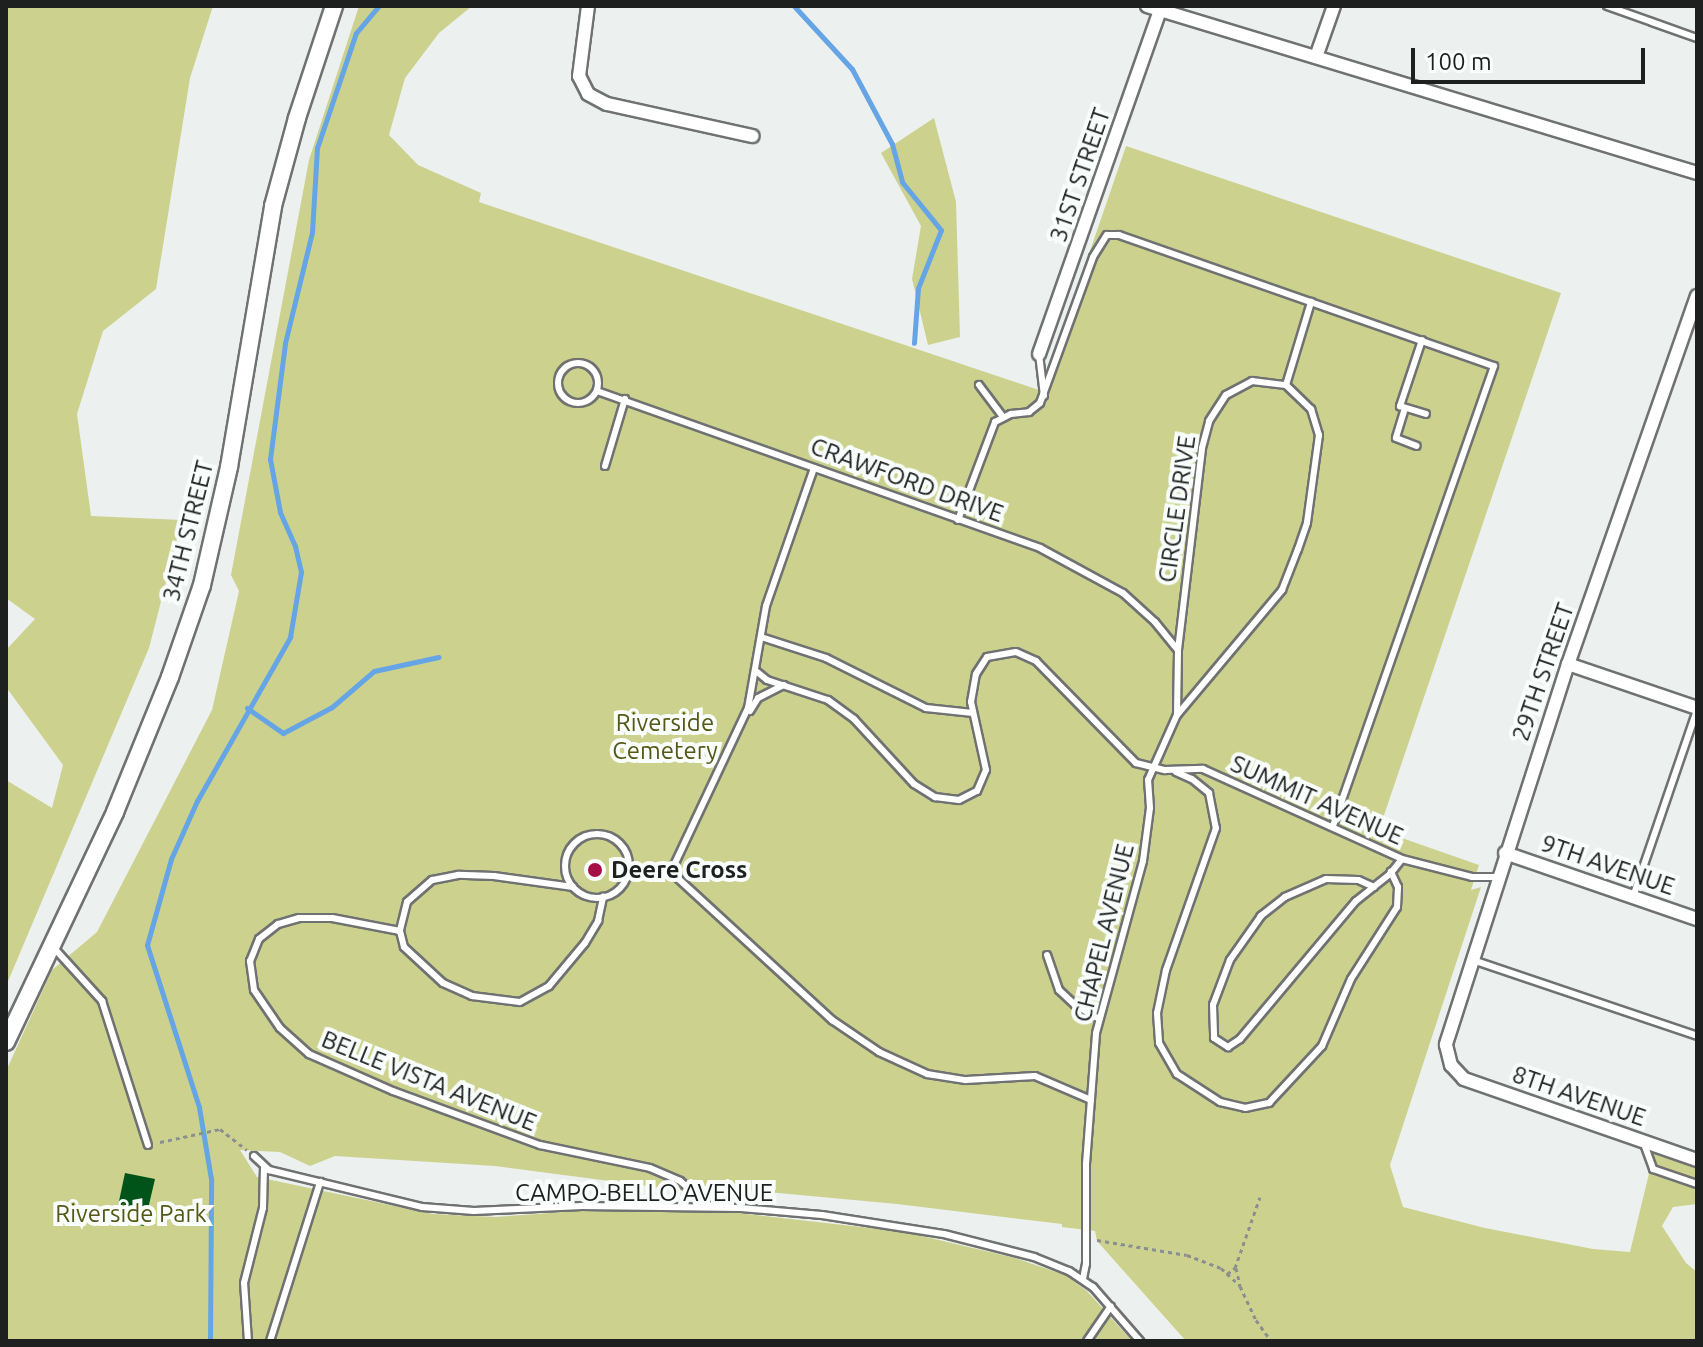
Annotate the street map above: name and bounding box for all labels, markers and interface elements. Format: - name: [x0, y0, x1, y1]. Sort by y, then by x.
- scale bar: [1415, 32, 1649, 82]
- text: 100 m: [1425, 48, 1492, 75]
- street label: 31ST STREET: [1044, 104, 1116, 246]
- street label: CRAWFORD DRIVE: [807, 432, 1007, 528]
- street label: CIRCLE DRIVE: [1152, 434, 1202, 584]
- street label: 34TH STREET: [157, 458, 219, 604]
- street label: 29TH STREET: [1506, 599, 1580, 745]
- park label: Riverside Cemetery: [612, 709, 718, 765]
- street label: SUMMIT AVENUE: [1226, 749, 1408, 851]
- street label: 9TH AVENUE: [1538, 829, 1678, 901]
- street label: CHAPEL AVENUE: [1068, 841, 1140, 1025]
- place label: Deere Cross: [611, 856, 747, 884]
- marker: Deere Cross: [586, 861, 604, 879]
- street label: BELLE VISTA AVENUE: [317, 1025, 541, 1137]
- street label: 8TH AVENUE: [1509, 1060, 1649, 1132]
- street label: CAMPO-BELLO AVENUE: [515, 1179, 773, 1207]
- park label: Riverside Park: [55, 1200, 207, 1228]

